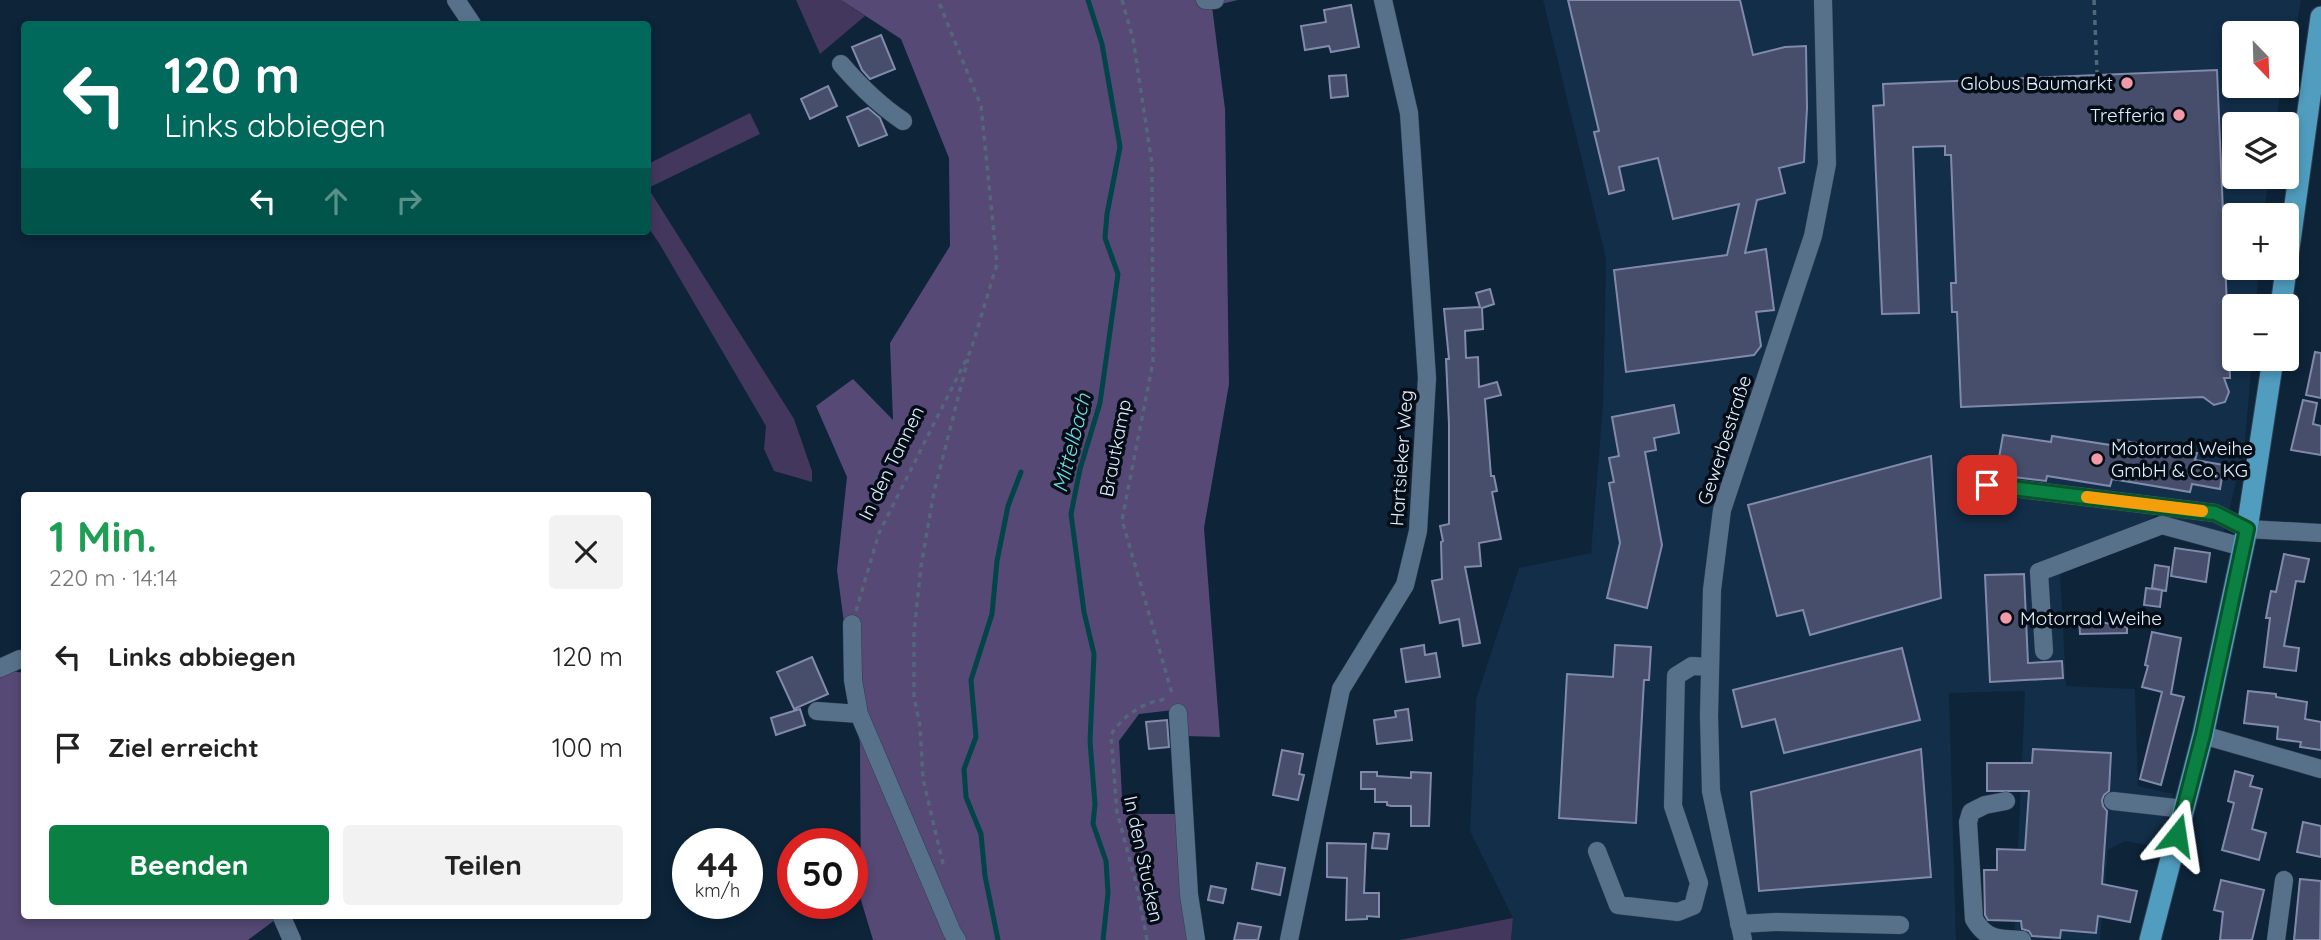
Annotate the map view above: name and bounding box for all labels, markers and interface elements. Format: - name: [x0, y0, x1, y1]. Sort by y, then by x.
- north arrow: [2222, 21, 2300, 98]
- map controls: [2222, 21, 2299, 371]
- text: 120 m: [164, 44, 300, 105]
- icon: left: [49, 49, 140, 140]
- place label: Globus Baumarkt: [1960, 71, 2113, 95]
- marker: Globus Baumarkt: [2119, 75, 2135, 91]
- place label: Trefferia: [2090, 103, 2165, 127]
- text: Links abbiegen: [164, 105, 386, 145]
- marker: Trefferia: [2171, 107, 2187, 123]
- button: layers: [2222, 112, 2299, 189]
- icon: left: [244, 182, 282, 220]
- icon: ahead: [317, 182, 355, 220]
- icon: right: [390, 182, 428, 220]
- button: +: [2222, 203, 2299, 280]
- button: −: [2222, 294, 2299, 371]
- street label: Gewerbestraße: [1692, 372, 1756, 508]
- street label: Hartsieker Weg: [1384, 389, 1418, 527]
- water label: Mittelbach: [1046, 390, 1096, 495]
- street label: Brautkamp: [1094, 397, 1136, 499]
- street label: In den Tannen: [853, 402, 929, 524]
- place label: Motorrad Weihe GmbH & Co. KG: [2111, 436, 2253, 482]
- marker: Motorrad Weihe GmbH & Co. KG: [2089, 451, 2105, 467]
- pin: [1957, 455, 2017, 515]
- icon: arrive: [1968, 466, 2006, 504]
- text: 1 Min.: [49, 510, 157, 563]
- button: close: [549, 515, 623, 589]
- text: 220 m · 14:14: [49, 563, 177, 592]
- place label: Motorrad Weihe: [2020, 606, 2162, 630]
- marker: Motorrad Weihe: [1998, 610, 2014, 626]
- icon: left: [49, 638, 87, 676]
- text: Links abbiegen: [108, 640, 296, 673]
- text: 120 m: [553, 640, 623, 673]
- icon: arrive: [49, 729, 87, 767]
- text: Ziel erreicht: [108, 731, 259, 764]
- text: 100 m: [552, 731, 623, 764]
- street label: In den Stucken: [1119, 794, 1169, 924]
- position arrow: [2140, 798, 2214, 872]
- button: Beenden: [49, 825, 329, 905]
- button: Teilen: [343, 825, 623, 905]
- speed limit sign: 50: [777, 828, 868, 919]
- text: 44: [697, 842, 738, 886]
- text: km/h: [695, 879, 740, 902]

